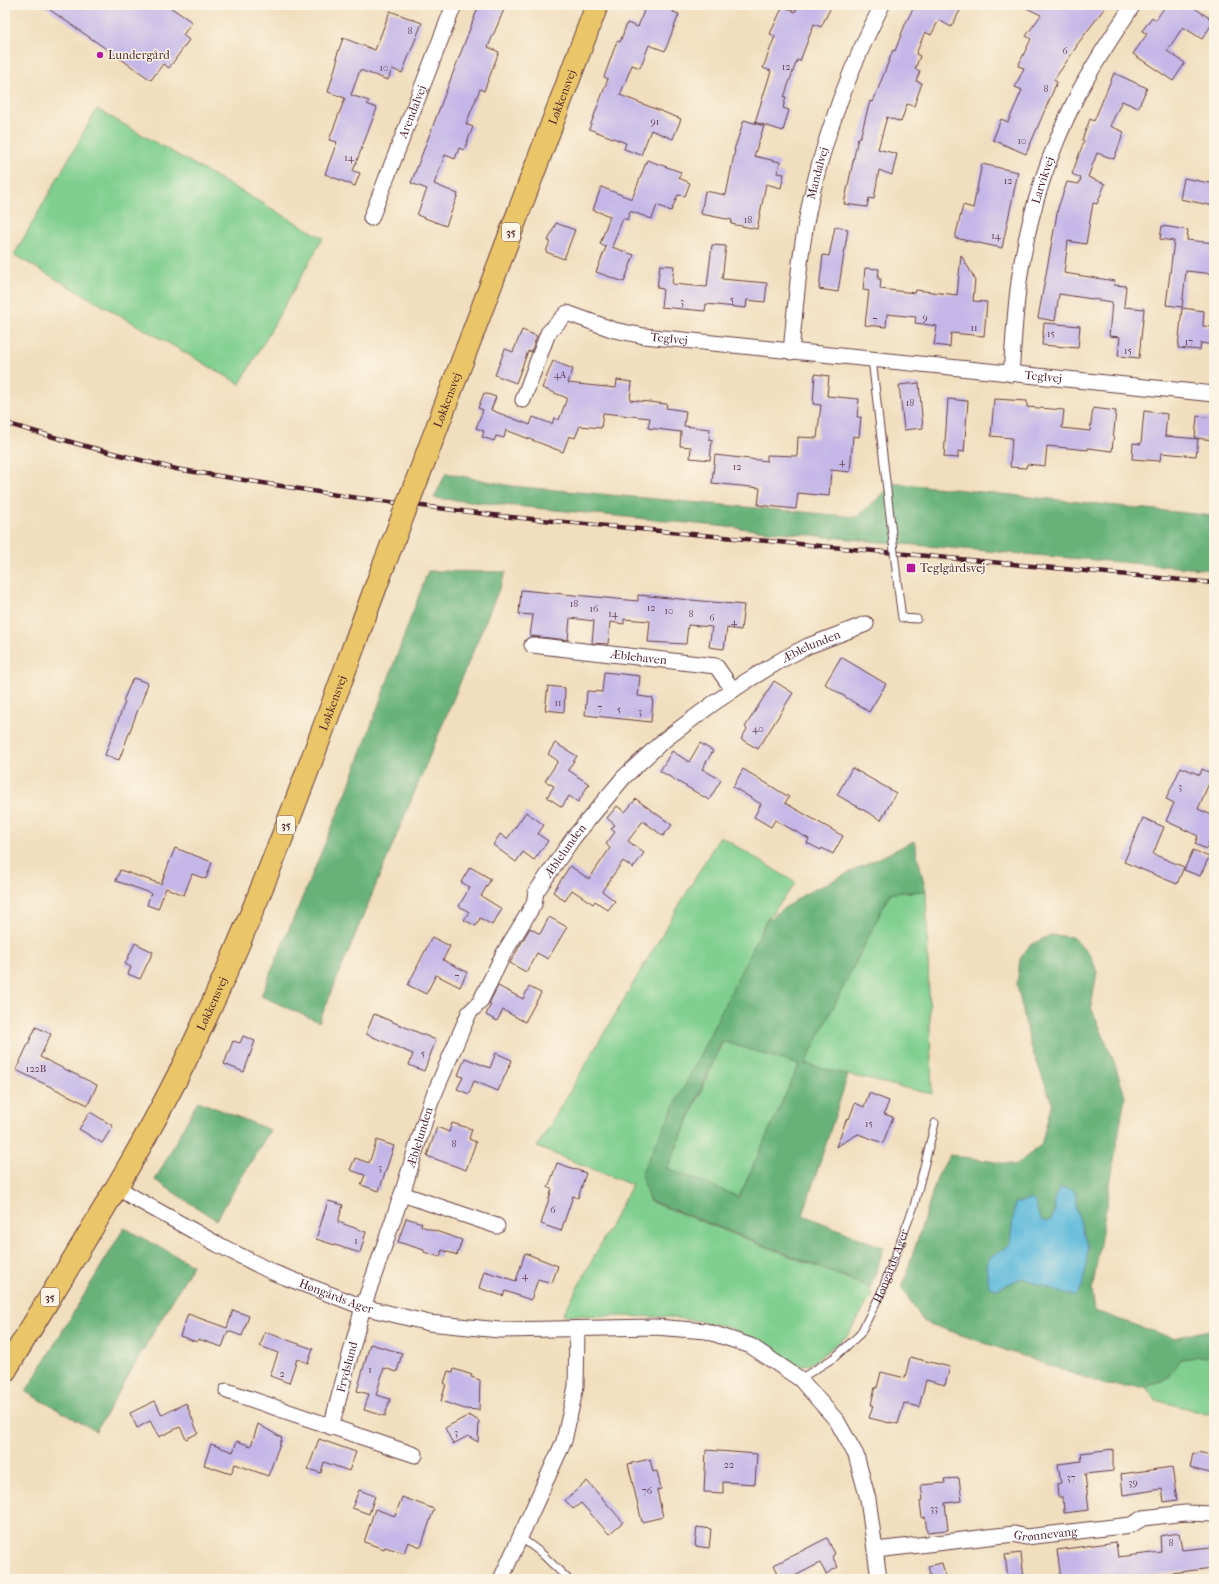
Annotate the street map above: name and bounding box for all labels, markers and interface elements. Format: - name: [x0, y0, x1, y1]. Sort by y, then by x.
- house number: 8: [407, 25, 413, 37]
- house number: 6: [1062, 45, 1068, 57]
- place label: Lundergård: [108, 48, 170, 62]
- marker: Lundergård: [95, 50, 105, 60]
- house number: 12: [782, 61, 790, 73]
- house number: 10: [379, 62, 389, 74]
- street label: Løkkensvej: [545, 68, 579, 127]
- street label: Arendalvej: [395, 83, 429, 141]
- house number: 8: [1043, 83, 1049, 95]
- house number: 91: [651, 116, 659, 128]
- house number: 10: [1017, 135, 1027, 147]
- street label: Mandalvej: [804, 145, 831, 201]
- house number: 14: [344, 152, 355, 164]
- street label: Larvikvej: [1029, 155, 1057, 205]
- house number: 12: [1004, 175, 1012, 187]
- house number: 18: [744, 214, 752, 226]
- road number: 35: [502, 223, 520, 241]
- house number: 14: [991, 230, 1002, 242]
- house number: 5: [730, 294, 734, 306]
- house number: 3: [680, 296, 684, 308]
- house number: 9: [922, 312, 928, 324]
- house number: 7: [873, 314, 878, 326]
- house number: 11: [970, 322, 978, 334]
- house number: 15: [1047, 328, 1055, 340]
- street label: Teglvej: [650, 330, 689, 347]
- house number: 17: [1185, 336, 1193, 348]
- house number: 15: [1124, 345, 1132, 357]
- street label: Teglvej: [1024, 368, 1063, 385]
- house number: 4A: [554, 369, 567, 381]
- street label: Løkkensvej: [431, 371, 464, 430]
- house number: 18: [906, 397, 914, 409]
- house number: 4: [839, 456, 846, 468]
- house number: 12: [733, 461, 741, 473]
- place label: Teglgårdsvej: [920, 561, 985, 575]
- marker: Teglgårdsvej: [905, 562, 917, 574]
- house number: 18: [570, 598, 578, 610]
- house number: 12: [647, 602, 655, 614]
- house number: 16: [590, 603, 599, 615]
- house number: 10: [664, 605, 674, 617]
- house number: 14: [608, 608, 619, 620]
- house number: 8: [688, 608, 694, 620]
- house number: 6: [709, 612, 715, 624]
- house number: 4: [731, 616, 738, 628]
- street label: Æblelunden: [778, 627, 842, 666]
- street label: Æblehaven: [608, 647, 668, 667]
- street label: Løkkensvej: [316, 674, 349, 733]
- house number: 11: [554, 697, 562, 709]
- house number: 7: [598, 702, 603, 714]
- house number: 5: [617, 704, 621, 716]
- house number: 3: [638, 706, 642, 718]
- house number: 40: [752, 723, 764, 735]
- house number: 3: [1178, 781, 1182, 793]
- road number: 35: [277, 816, 295, 834]
- street label: Æblelunden: [540, 821, 589, 881]
- house number: 7: [455, 971, 460, 983]
- street label: Løkkensvej: [194, 975, 230, 1033]
- house number: 5: [421, 1048, 425, 1060]
- house number: 122B: [26, 1063, 46, 1075]
- street label: Æblelunden: [403, 1105, 436, 1171]
- house number: 15: [865, 1118, 873, 1130]
- house number: 8: [451, 1138, 457, 1150]
- house number: 3: [378, 1162, 382, 1174]
- house number: 6: [550, 1204, 556, 1216]
- street label: Høngårds Ager: [870, 1226, 912, 1305]
- house number: 1: [354, 1235, 358, 1247]
- house number: 4: [522, 1270, 529, 1282]
- street label: Høngårds Ager: [297, 1276, 375, 1316]
- road number: 35: [41, 1288, 59, 1306]
- street label: Frydslund: [334, 1340, 361, 1394]
- house number: 1: [368, 1364, 372, 1376]
- house number: 2: [279, 1368, 285, 1380]
- house number: 3: [454, 1427, 458, 1439]
- house number: 22: [724, 1459, 734, 1471]
- house number: 37: [1067, 1472, 1076, 1484]
- house number: 39: [1128, 1477, 1138, 1489]
- house number: 76: [642, 1485, 653, 1497]
- house number: 33: [930, 1503, 938, 1515]
- street label: Grønnevang: [1012, 1524, 1079, 1544]
- house number: 8: [1168, 1537, 1174, 1549]

